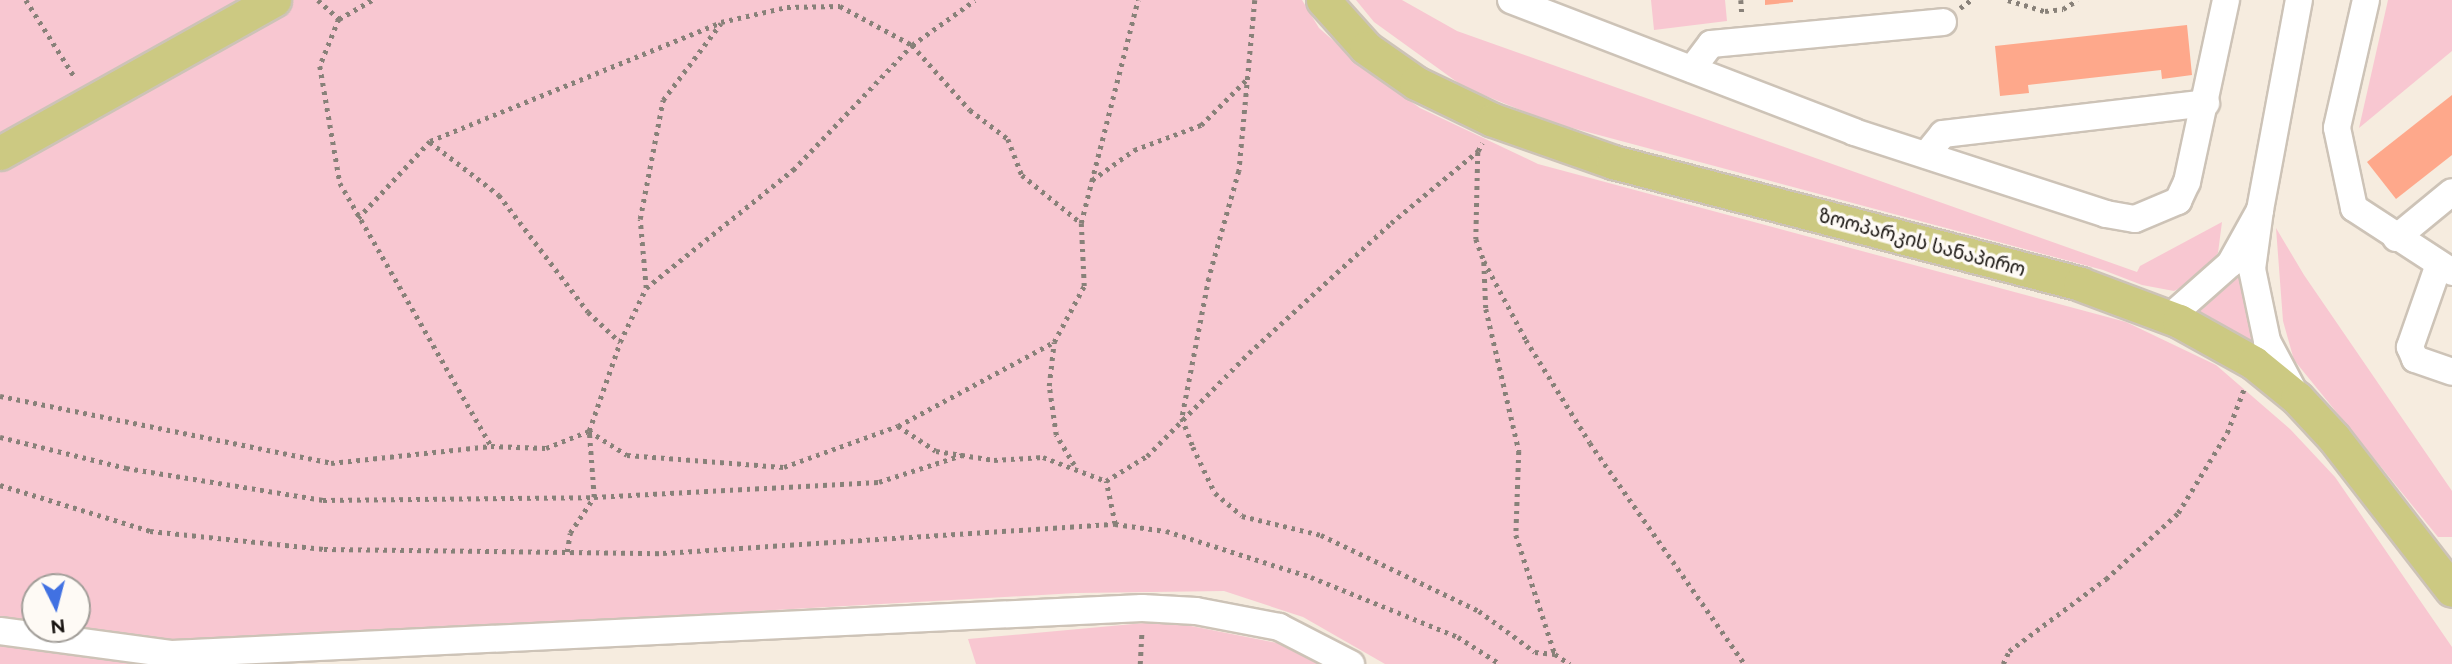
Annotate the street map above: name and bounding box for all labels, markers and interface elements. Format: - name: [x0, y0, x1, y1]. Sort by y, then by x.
- street label: ზოოპარკის სანაპირო: [1816, 204, 2028, 282]
- north arrow: [21, 573, 91, 643]
- text: N: [50, 615, 66, 639]

